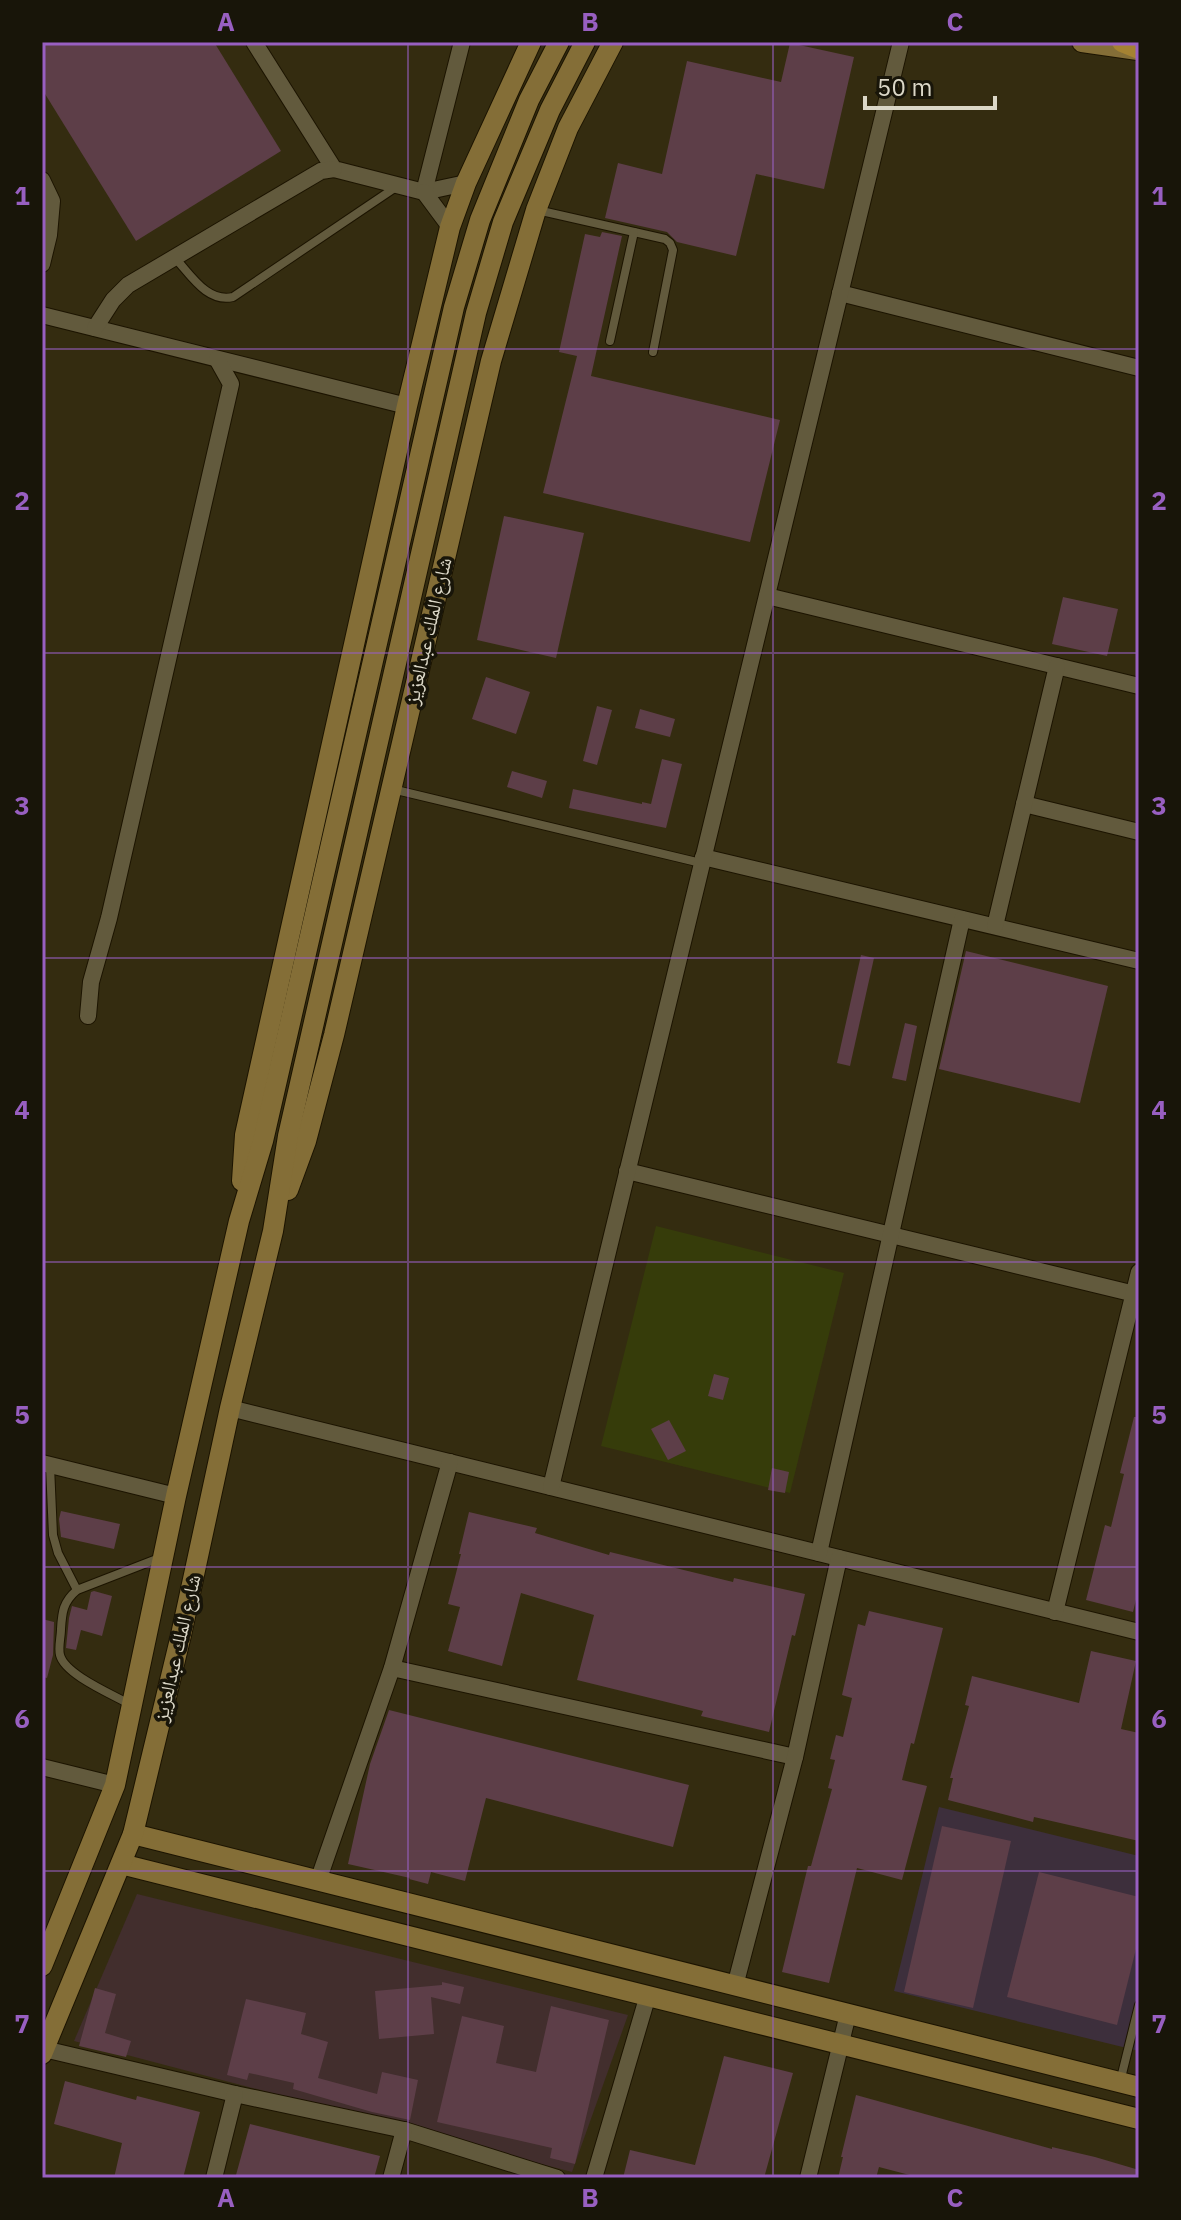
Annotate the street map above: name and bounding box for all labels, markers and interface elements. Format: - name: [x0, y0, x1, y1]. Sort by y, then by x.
- text: A: [217, 4, 235, 38]
- text: B: [581, 4, 599, 38]
- text: C: [947, 4, 964, 38]
- scale bar: [865, 60, 995, 110]
- text: 50 m: [877, 71, 932, 103]
- text: 1: [14, 178, 30, 212]
- text: 1: [1151, 178, 1167, 212]
- text: 2: [14, 483, 30, 517]
- text: 2: [1151, 483, 1167, 517]
- street label: شارع الملك عبدالعزيز: [397, 555, 458, 708]
- text: 3: [14, 788, 30, 822]
- text: 3: [1151, 788, 1167, 822]
- text: 4: [14, 1092, 30, 1126]
- text: 4: [1151, 1092, 1167, 1126]
- text: 5: [14, 1397, 30, 1431]
- text: 5: [1151, 1397, 1167, 1431]
- street label: شارع الملك عبدالعزيز: [146, 1572, 207, 1725]
- text: 6: [14, 1701, 30, 1735]
- text: 6: [1151, 1701, 1167, 1735]
- text: 7: [14, 2006, 30, 2040]
- text: 7: [1151, 2006, 1167, 2040]
- text: A: [217, 2180, 235, 2214]
- text: B: [581, 2180, 599, 2214]
- text: C: [947, 2180, 964, 2214]

